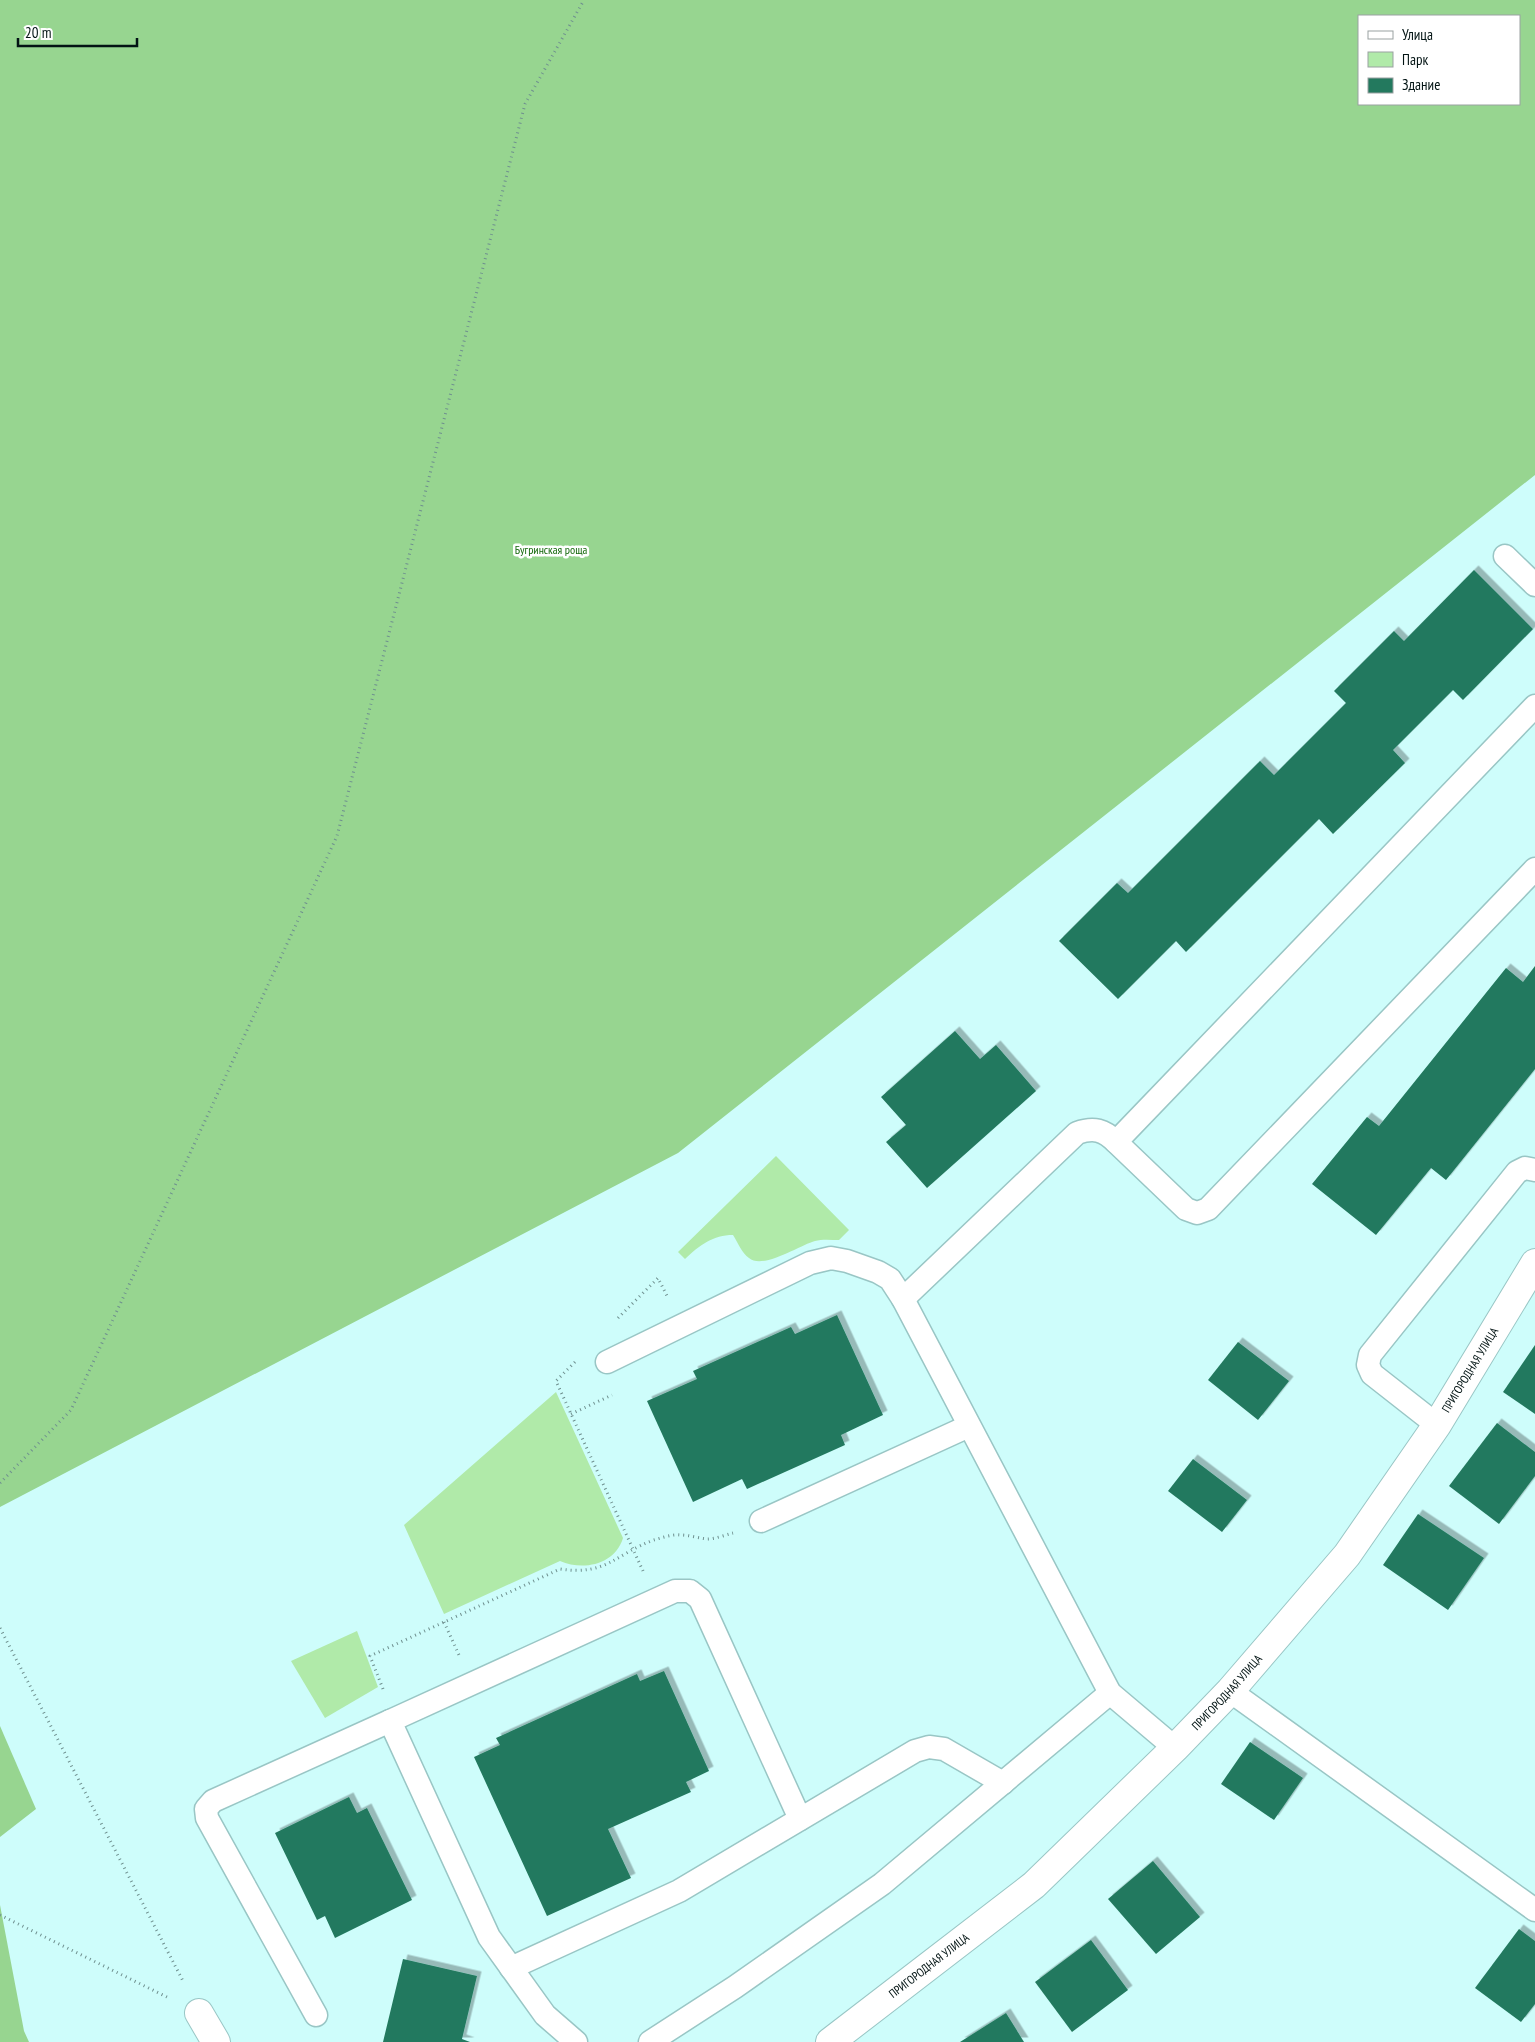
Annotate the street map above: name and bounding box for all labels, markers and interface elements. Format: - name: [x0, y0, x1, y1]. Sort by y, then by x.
- scale bar: [18, 15, 136, 47]
- legend: [1358, 15, 1520, 105]
- text: 20 m: [25, 23, 51, 42]
- text: Улица: [1402, 25, 1433, 44]
- text: Парк: [1402, 50, 1428, 69]
- text: Здание: [1402, 75, 1440, 94]
- park label: Бугринская роща: [515, 542, 587, 557]
- street label: ПРИГОРОДНАЯ УЛИЦА: [1438, 1324, 1502, 1415]
- street label: ПРИГОРОДНАЯ УЛИЦА: [1188, 1651, 1265, 1733]
- street label: ПРИГОРОДНАЯ УЛИЦА: [886, 1930, 972, 2001]

